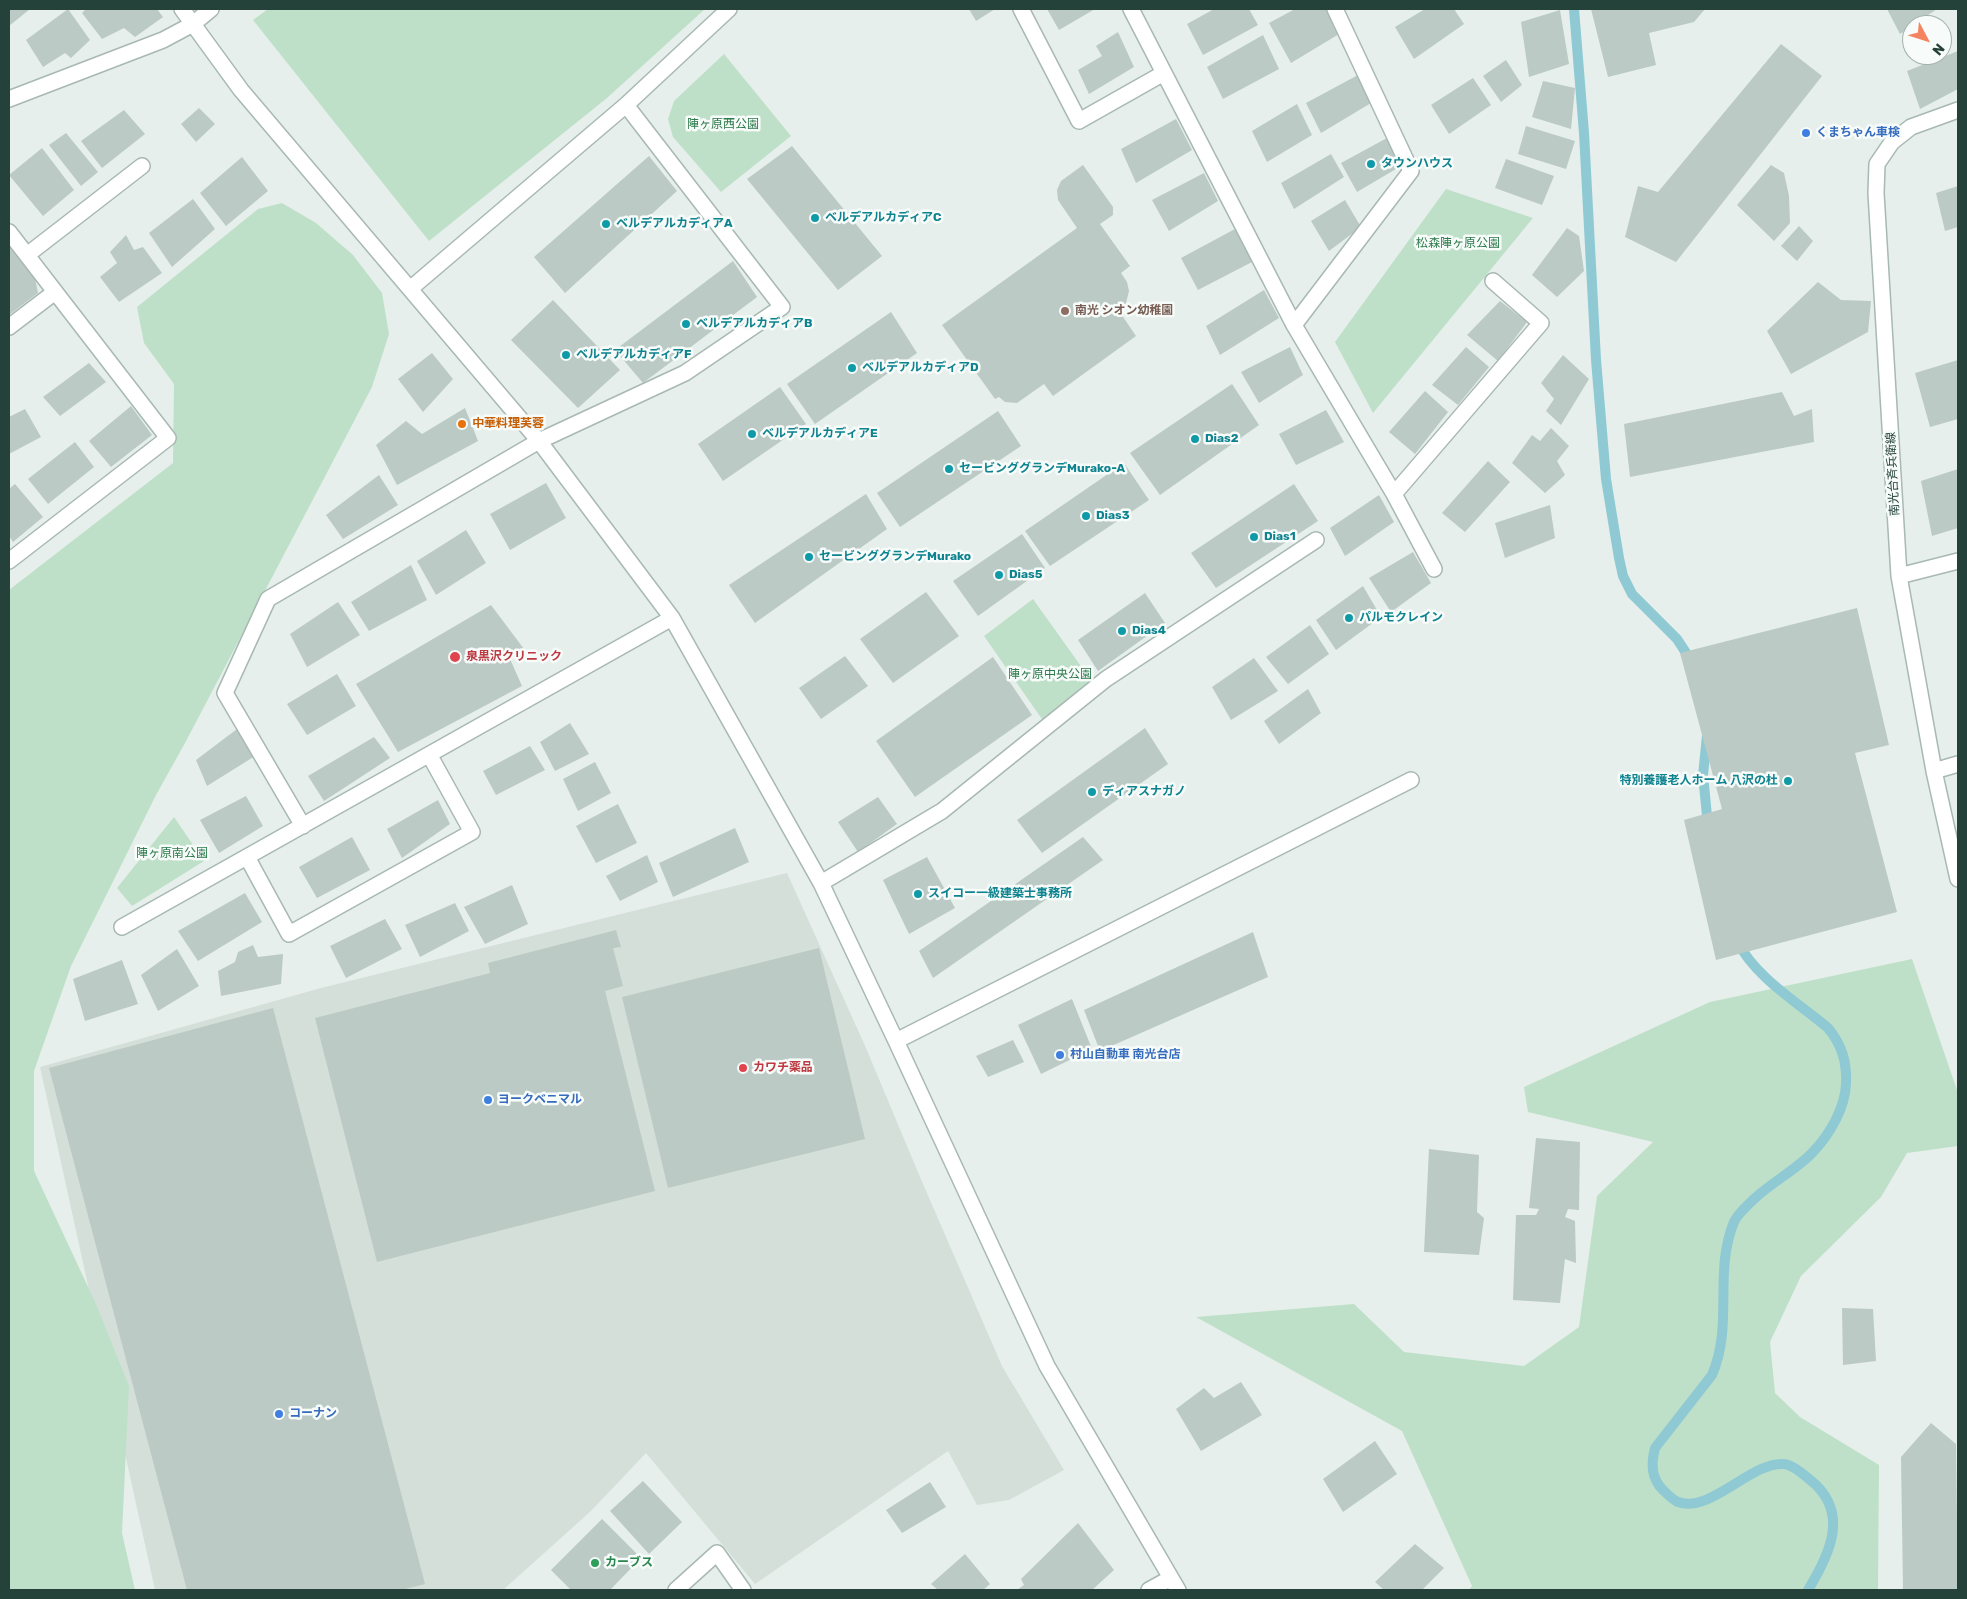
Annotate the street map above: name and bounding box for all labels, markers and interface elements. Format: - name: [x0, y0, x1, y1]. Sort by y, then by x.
- north arrow: [1902, 15, 1952, 65]
- text: N: [1928, 40, 1948, 59]
- park label: 陣ヶ原西公園: [687, 118, 759, 132]
- place label: くまちゃん車検: [1816, 126, 1900, 140]
- marker: くまちゃん車検: [1800, 127, 1812, 139]
- place label: タウンハウス: [1381, 157, 1453, 171]
- marker: タウンハウス: [1365, 158, 1377, 170]
- place label: ベルデアルカディアC: [825, 211, 941, 225]
- marker: ベルデアルカディアC: [809, 212, 821, 224]
- place label: ベルデアルカディアA: [616, 217, 733, 231]
- marker: ベルデアルカディアA: [600, 218, 612, 230]
- park label: 松森陣ヶ原公園: [1416, 237, 1500, 251]
- place label: 南光 シオン幼稚園: [1075, 304, 1174, 318]
- marker: 南光 シオン幼稚園: [1059, 305, 1071, 317]
- place label: ベルデアルカディアB: [696, 317, 812, 331]
- marker: ベルデアルカディアB: [680, 318, 692, 330]
- place label: ベルデアルカディアF: [576, 348, 691, 362]
- marker: ベルデアルカディアF: [560, 349, 572, 361]
- place label: ベルデアルカディアD: [862, 361, 979, 375]
- marker: ベルデアルカディアD: [846, 362, 858, 374]
- place label: 中華料理芙蓉: [472, 417, 544, 431]
- marker: 中華料理芙蓉: [456, 418, 468, 430]
- place label: ベルデアルカディアE: [762, 427, 878, 441]
- marker: ベルデアルカディアE: [746, 428, 758, 440]
- place label: Dias2: [1205, 432, 1239, 446]
- street label: 南光台斉兵衛線: [1884, 432, 1902, 516]
- marker: Dias2: [1189, 433, 1201, 445]
- place label: セービンググランデMurako-A: [959, 462, 1125, 476]
- marker: セービンググランデMurako-A: [943, 463, 955, 475]
- place label: Dias3: [1096, 509, 1130, 523]
- marker: Dias3: [1080, 510, 1092, 522]
- place label: Dias1: [1264, 530, 1296, 544]
- marker: Dias1: [1248, 531, 1260, 543]
- place label: セービンググランデMurako: [819, 550, 971, 564]
- marker: セービンググランデMurako: [803, 551, 815, 563]
- place label: Dias5: [1009, 568, 1042, 582]
- marker: Dias5: [993, 569, 1005, 581]
- place label: パルモクレイン: [1359, 611, 1443, 625]
- marker: パルモクレイン: [1343, 612, 1355, 624]
- place label: Dias4: [1132, 624, 1166, 638]
- marker: Dias4: [1116, 625, 1128, 637]
- marker: 泉黒沢クリニック: [448, 650, 462, 664]
- place label: 泉黒沢クリニック: [466, 650, 562, 664]
- park label: 陣ヶ原中央公園: [1008, 668, 1092, 682]
- place label: 特別養護老人ホーム 八沢の杜: [1619, 774, 1778, 788]
- marker: 特別養護老人ホーム 八沢の杜: [1782, 775, 1794, 787]
- place label: ディアスナガノ: [1102, 785, 1186, 799]
- marker: ディアスナガノ: [1086, 786, 1098, 798]
- park label: 陣ヶ原南公園: [136, 847, 208, 861]
- place label: スイコー一級建築士事務所: [928, 887, 1072, 901]
- marker: スイコー一級建築士事務所: [912, 888, 924, 900]
- place label: 村山自動車 南光台店: [1070, 1048, 1181, 1062]
- marker: 村山自動車 南光台店: [1054, 1049, 1066, 1061]
- place label: カワチ薬品: [753, 1061, 813, 1075]
- marker: カワチ薬品: [737, 1062, 749, 1074]
- place label: ヨークベニマル: [498, 1093, 582, 1107]
- marker: ヨークベニマル: [482, 1094, 494, 1106]
- place label: コーナン: [289, 1407, 337, 1421]
- marker: コーナン: [273, 1408, 285, 1420]
- place label: カーブス: [605, 1556, 653, 1570]
- marker: カーブス: [589, 1557, 601, 1569]

